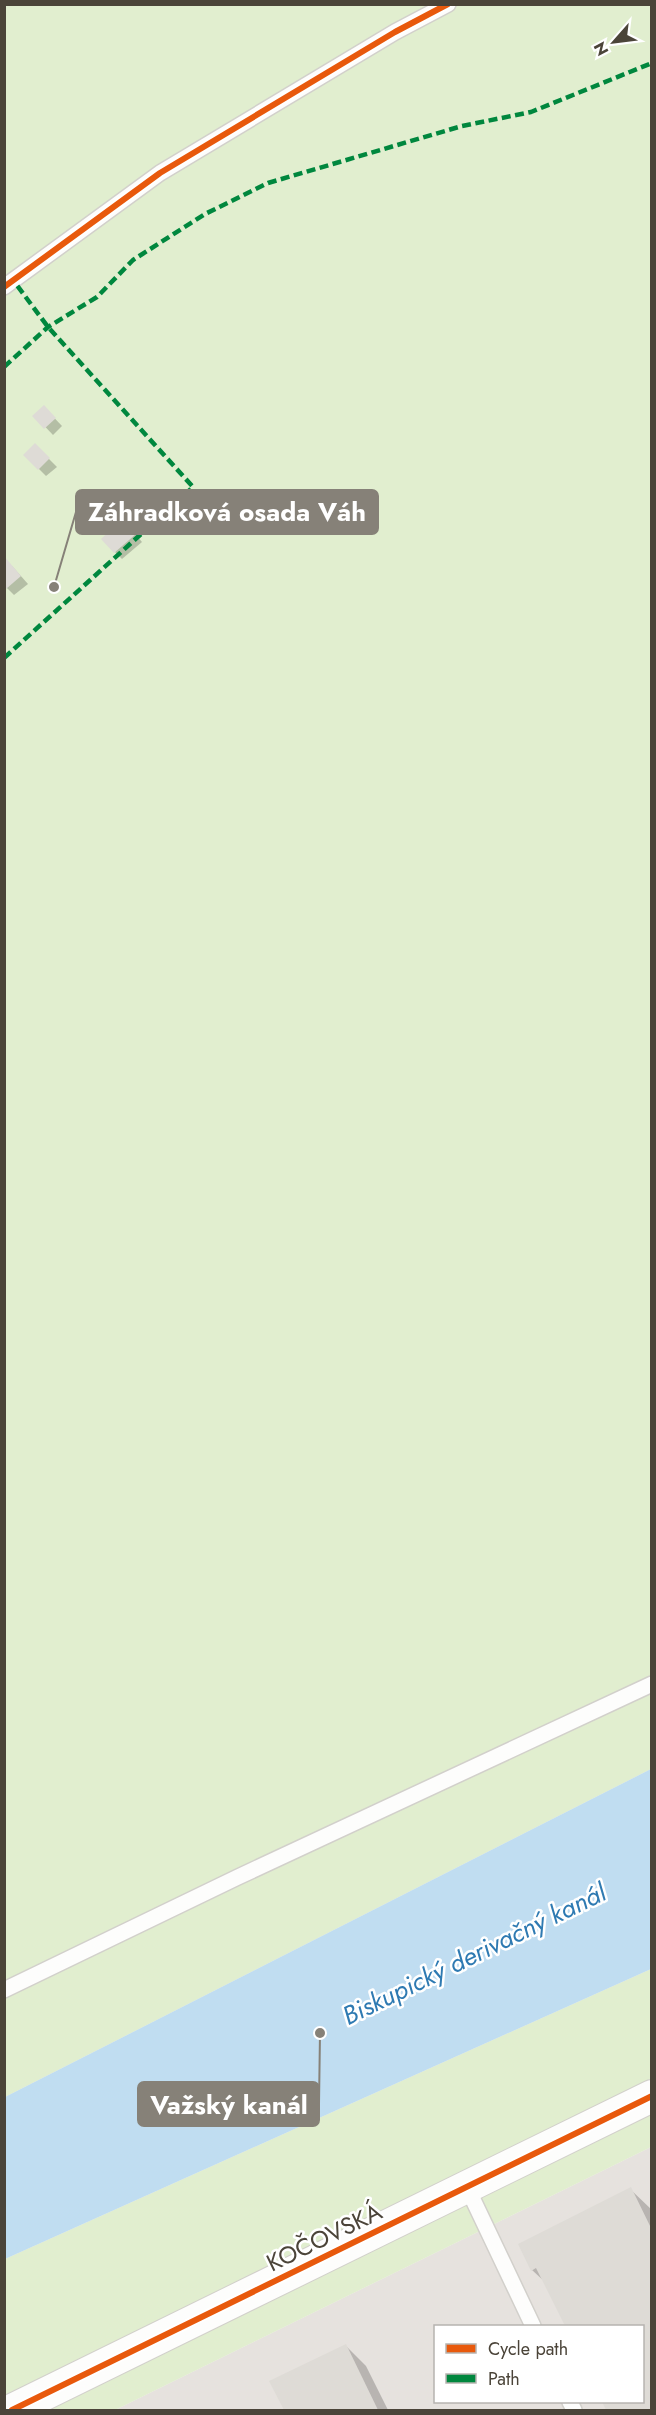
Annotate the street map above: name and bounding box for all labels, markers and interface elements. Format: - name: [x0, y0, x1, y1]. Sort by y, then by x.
- north arrow: [584, 12, 644, 72]
- text: N: [588, 38, 614, 60]
- callout: Záhradková osada Váh: [76, 490, 378, 534]
- text: Záhradková osada Váh: [88, 493, 366, 531]
- water label: Biskupický derivačný kanál: [336, 1873, 613, 2035]
- callout: Važský kanál: [138, 2082, 319, 2126]
- text: Važský kanál: [149, 2086, 308, 2124]
- street label: KOČOVSKÁ: [260, 2194, 388, 2280]
- legend: [434, 2325, 644, 2403]
- text: Cycle path: [488, 2336, 568, 2362]
- text: Path: [488, 2366, 520, 2392]

